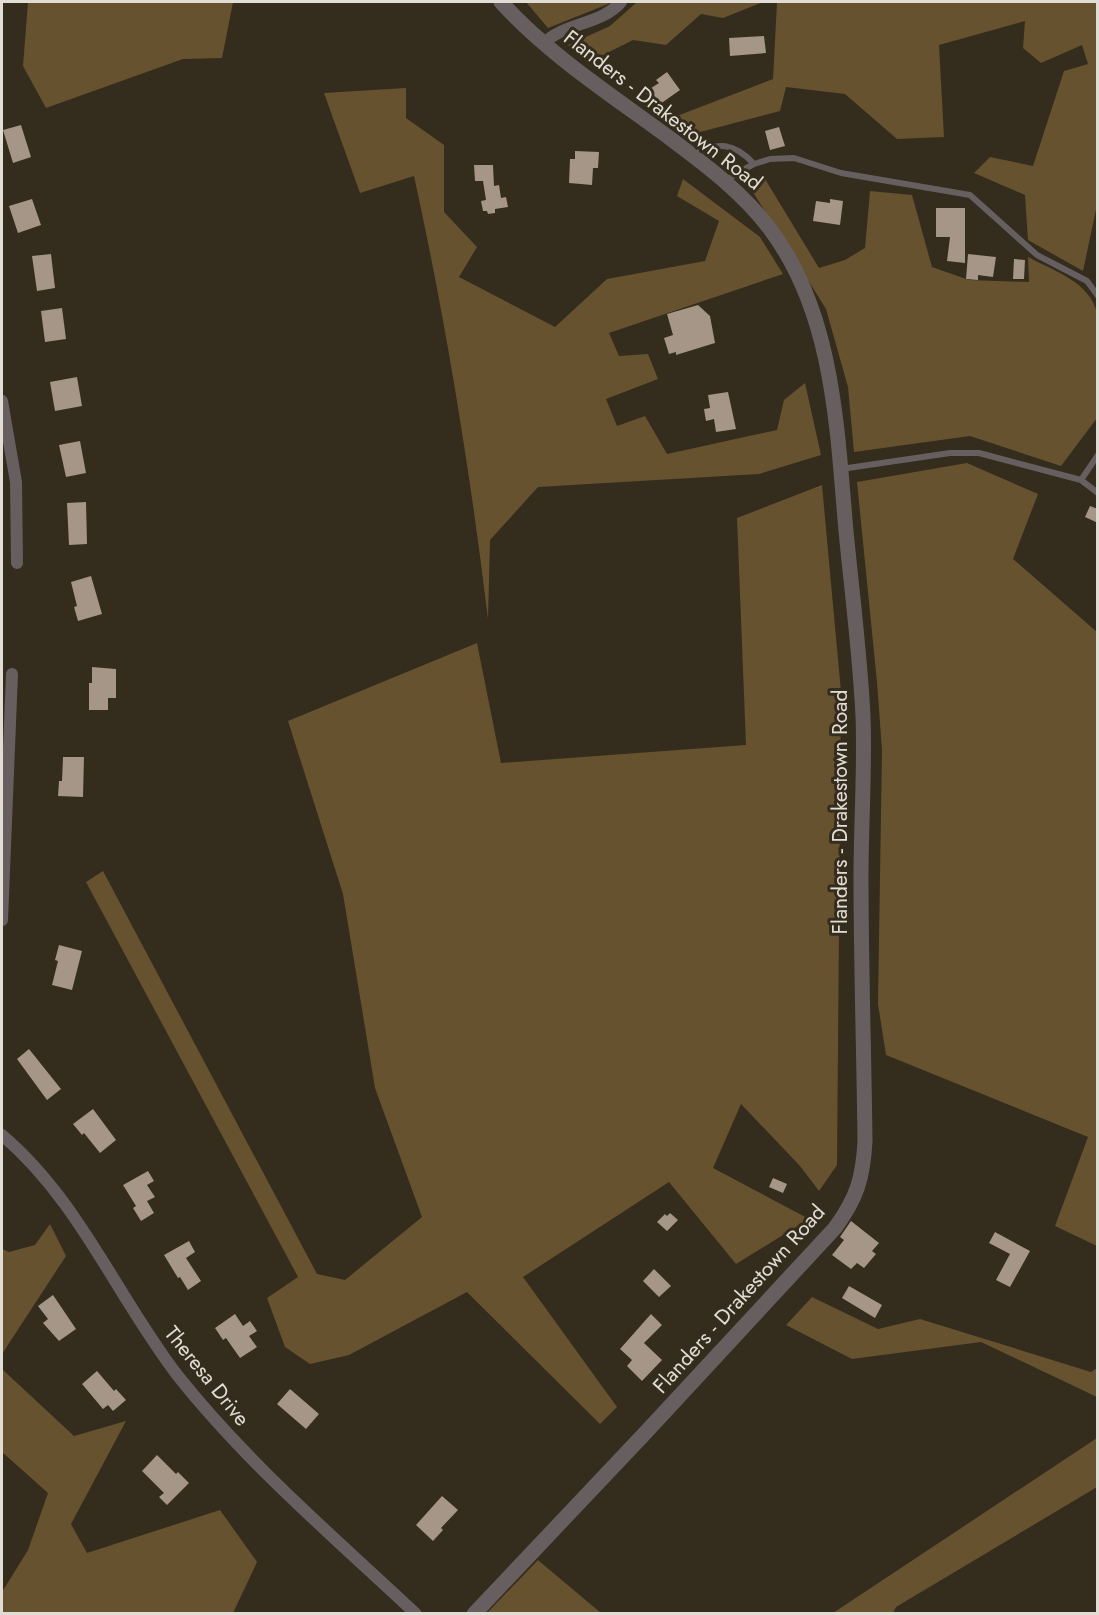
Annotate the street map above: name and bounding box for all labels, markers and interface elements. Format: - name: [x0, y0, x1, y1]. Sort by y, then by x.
- street label: Flanders - Drakestown Road: [557, 23, 769, 197]
- street label: Flanders - Drakestown Road: [825, 690, 855, 934]
- street label: Flanders - Drakestown Road: [646, 1198, 832, 1400]
- street label: Theresa Drive: [157, 1320, 257, 1433]

